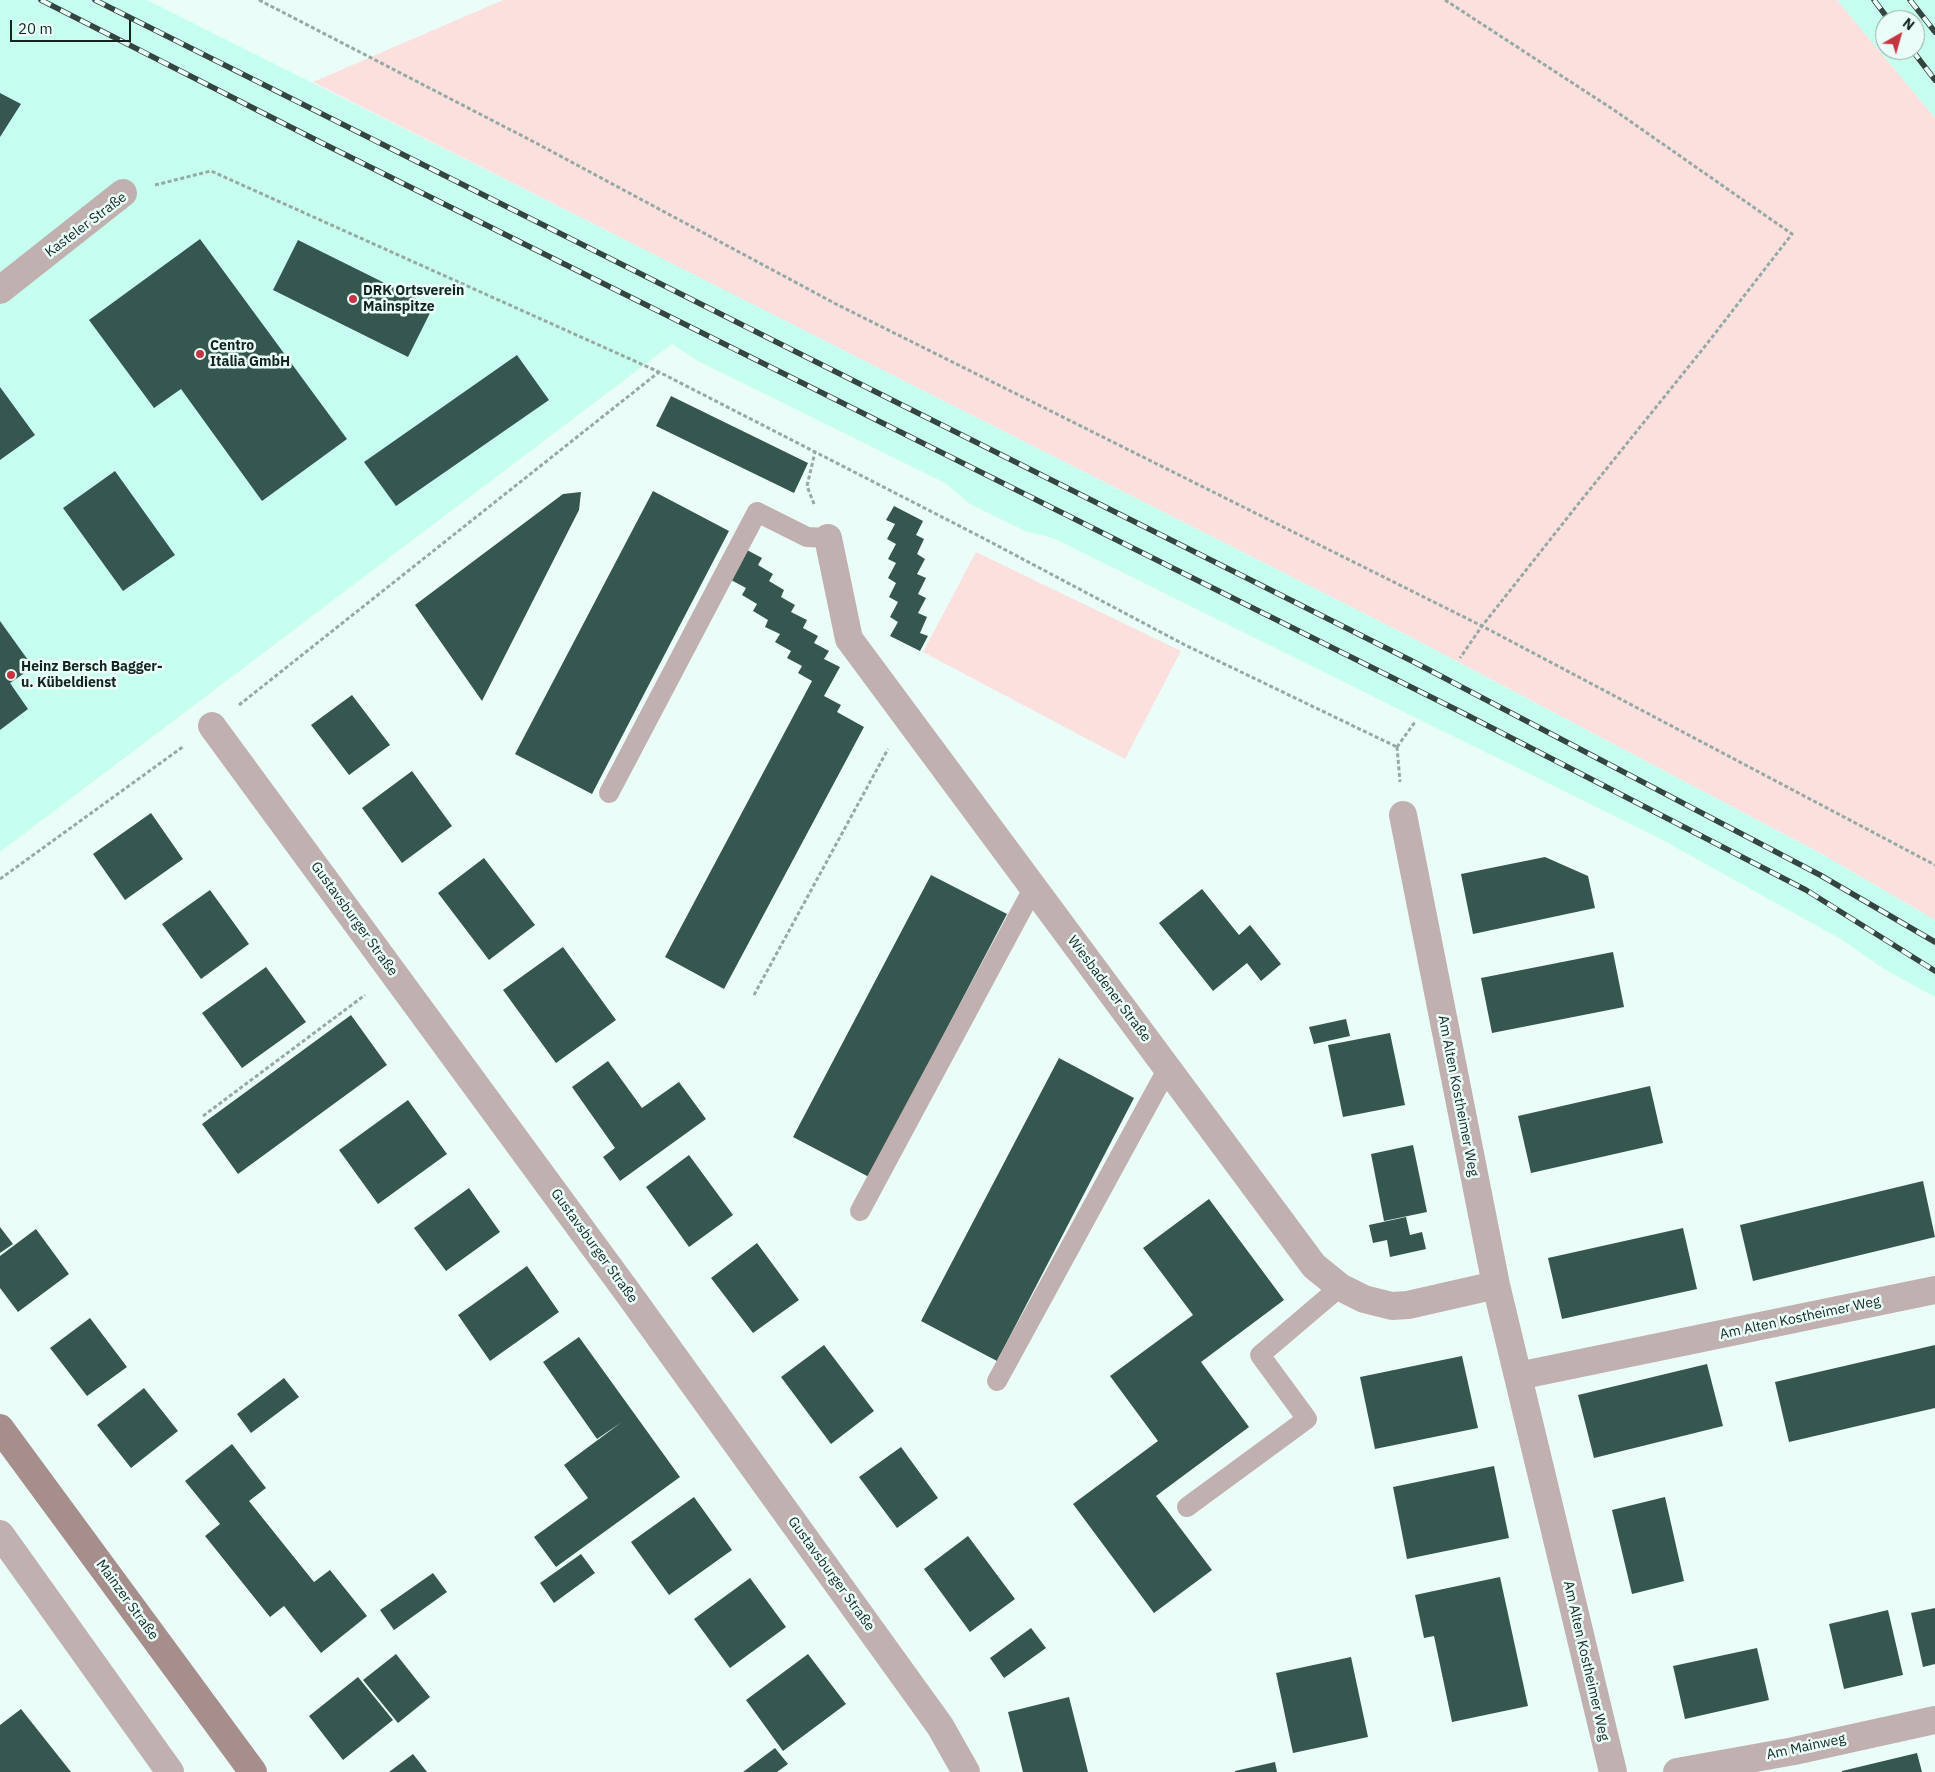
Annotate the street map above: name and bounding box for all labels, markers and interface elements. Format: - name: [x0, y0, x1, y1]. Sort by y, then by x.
- scale bar: [12, 10, 134, 42]
- north arrow: [1875, 10, 1925, 60]
- text: N: [1899, 14, 1918, 34]
- text: 20 m: [18, 19, 53, 38]
- street label: Kasteler Straße: [42, 189, 130, 261]
- place label: DRK Ortsverein Mainspitze: [363, 283, 464, 316]
- marker: DRK Ortsverein Mainspitze: [347, 293, 359, 305]
- place label: Centro Italia GmbH: [210, 338, 290, 371]
- marker: Centro Italia GmbH: [194, 348, 206, 360]
- place label: Heinz Bersch Bagger- u. Kübeldienst: [21, 659, 163, 692]
- marker: Heinz Bersch Bagger- u. Kübeldienst: [5, 669, 17, 681]
- street label: Gustavsburger Straße: [307, 859, 401, 979]
- street label: Wiesbadener Straße: [1064, 933, 1154, 1045]
- street label: Am Alten Kostheimer Weg: [1434, 1014, 1482, 1178]
- street label: Gustavsburger Straße: [547, 1186, 641, 1306]
- street label: Am Alten Kostheimer Weg: [1718, 1293, 1882, 1343]
- street label: Gustavsburger Straße: [784, 1514, 878, 1634]
- street label: Mainzer Straße: [92, 1557, 162, 1643]
- street label: Am Alten Kostheimer Weg: [1559, 1579, 1613, 1743]
- street label: Am Mainweg: [1765, 1730, 1847, 1764]

